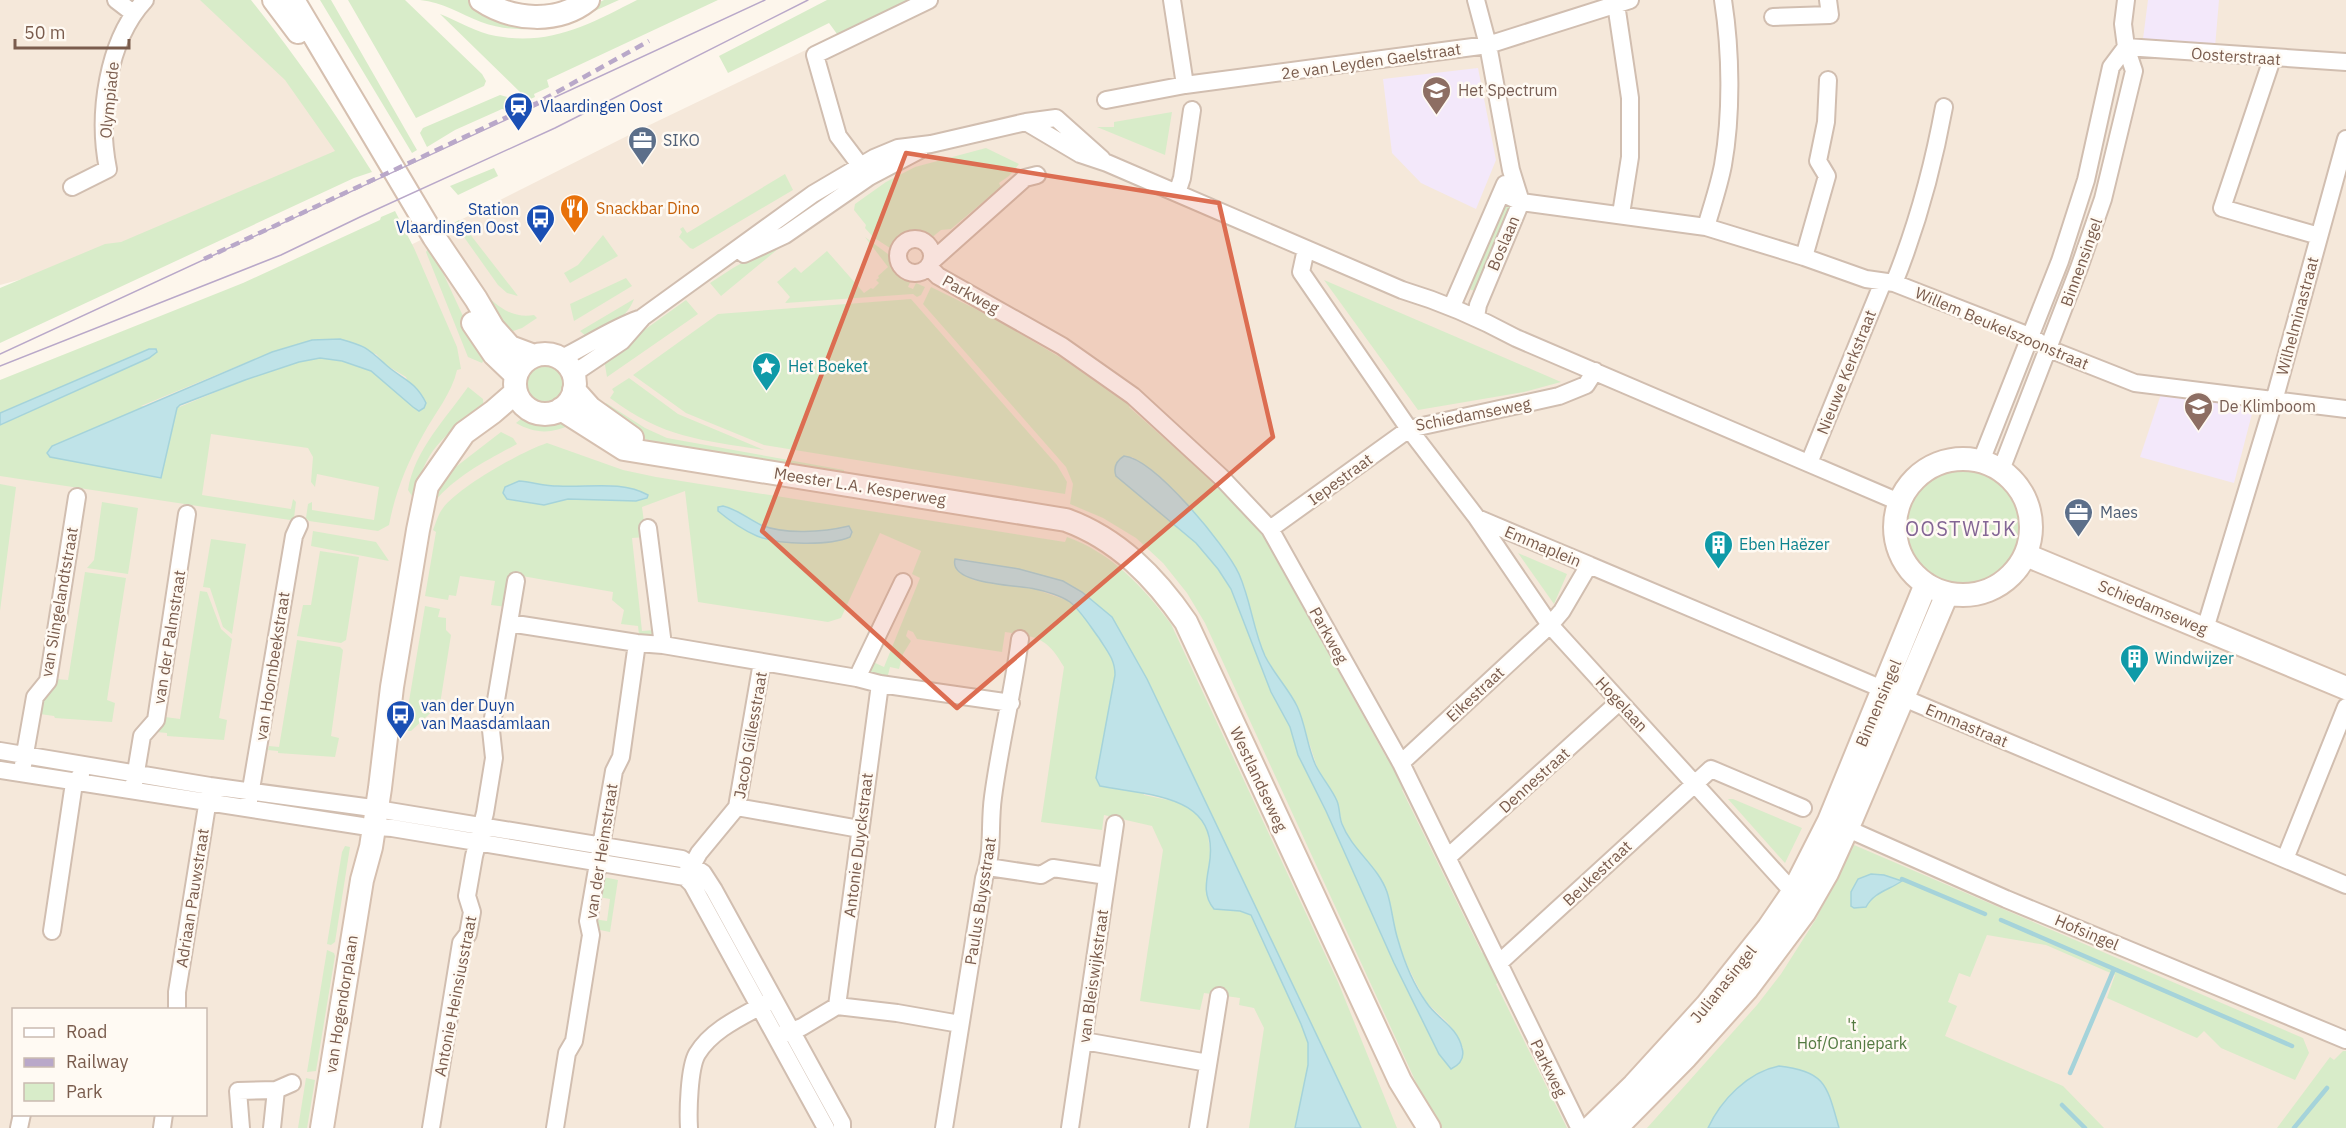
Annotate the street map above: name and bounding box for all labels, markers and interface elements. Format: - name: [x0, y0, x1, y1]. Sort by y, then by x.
- scale bar: [15, 12, 129, 50]
- text: 50 m: [24, 21, 66, 44]
- street label: 2e van Leyden Gaelstraat: [1280, 38, 1462, 84]
- street label: Oosterstraat: [2190, 43, 2282, 69]
- street label: Olympiade: [95, 60, 123, 140]
- school or university icon: Het Spectrum: [1421, 74, 1453, 116]
- place label: Het Spectrum: [1458, 80, 1557, 100]
- station icon: Vlaardingen Oost: [503, 90, 535, 132]
- place label: Vlaardingen Oost: [540, 96, 663, 116]
- office icon: SIKO: [626, 124, 658, 166]
- place label: SIKO: [663, 130, 700, 150]
- restaurant icon: Snackbar Dino: [559, 192, 591, 234]
- place label: Snackbar Dino: [596, 198, 700, 218]
- place label: Station Vlaardingen Oost: [396, 199, 519, 237]
- bus stop icon: Station Vlaardingen Oost: [524, 202, 556, 244]
- street label: Boslaan: [1483, 213, 1523, 273]
- street label: Binnensingel: [2056, 215, 2106, 309]
- street label: Wilhelminastraat: [2272, 254, 2322, 378]
- street label: Parkweg: [939, 270, 1003, 318]
- street label: Willem Beukelszoonstraat: [1912, 282, 2092, 374]
- street label: Nieuwe Kerkstraat: [1812, 307, 1880, 437]
- place icon: Het Boeket: [751, 350, 783, 392]
- place label: Het Boeket: [788, 356, 868, 376]
- school or university icon: De Klimboom: [2182, 390, 2214, 432]
- street label: Schiedamseweg: [1414, 393, 1533, 435]
- place label: De Klimboom: [2219, 396, 2316, 416]
- street label: Iepestraat: [1304, 449, 1376, 509]
- street label: Meester L.A. Kesperweg: [773, 463, 948, 510]
- office icon: Maes: [2063, 496, 2095, 538]
- place label: Maes: [2100, 502, 2138, 522]
- district label: OOSTWIJK: [1905, 515, 2017, 542]
- street label: Emmaplein: [1502, 521, 1584, 571]
- street label: van Slingelandtstraat: [36, 526, 82, 678]
- building icon: Eben Haëzer: [1702, 528, 1734, 570]
- place label: Eben Haëzer: [1739, 534, 1830, 554]
- street label: van der Palmstraat: [149, 569, 189, 705]
- street label: Schiedamseweg: [2095, 575, 2211, 639]
- street label: van Hoornbeekstraat: [250, 590, 294, 742]
- street label: Parkweg: [1305, 603, 1353, 667]
- building icon: Windwijzer: [2118, 642, 2150, 684]
- place label: Windwijzer: [2155, 648, 2234, 668]
- street label: Binnensingel: [1851, 656, 1905, 750]
- street label: Eikestraat: [1442, 662, 1508, 726]
- street label: Jacob Gillesstraat: [729, 670, 771, 800]
- street label: Hogelaan: [1592, 672, 1652, 736]
- place label: van der Duyn van Maasdamlaan: [421, 695, 550, 733]
- bus stop icon: van der Duyn van Maasdamlaan: [384, 698, 416, 740]
- street label: Emmastraat: [1923, 699, 2011, 751]
- street label: Westlandseweg: [1226, 723, 1292, 835]
- street label: Dennestraat: [1495, 743, 1573, 817]
- street label: Antonie Duyckstraat: [839, 772, 877, 918]
- street label: van der Heimstraat: [580, 782, 622, 920]
- street label: Adriaan Pauwstraat: [171, 827, 213, 969]
- street label: Paulus Buysstraat: [960, 836, 1000, 966]
- street label: Beukestraat: [1558, 836, 1636, 910]
- street label: van Bleiswijkstraat: [1074, 908, 1112, 1044]
- street label: Hofsingel: [2052, 910, 2122, 954]
- street label: Antonie Heinsiusstraat: [430, 914, 480, 1078]
- street label: van Hogendorplaan: [320, 934, 362, 1074]
- street label: Julianasingel: [1686, 941, 1760, 1027]
- legend: [12, 1008, 207, 1116]
- park label: 't Hof/Oranjepark: [1797, 1015, 1908, 1053]
- text: Road: [66, 1020, 107, 1043]
- street label: Parkweg: [1526, 1036, 1572, 1101]
- text: Railway: [66, 1050, 128, 1073]
- text: Park: [66, 1080, 103, 1103]

